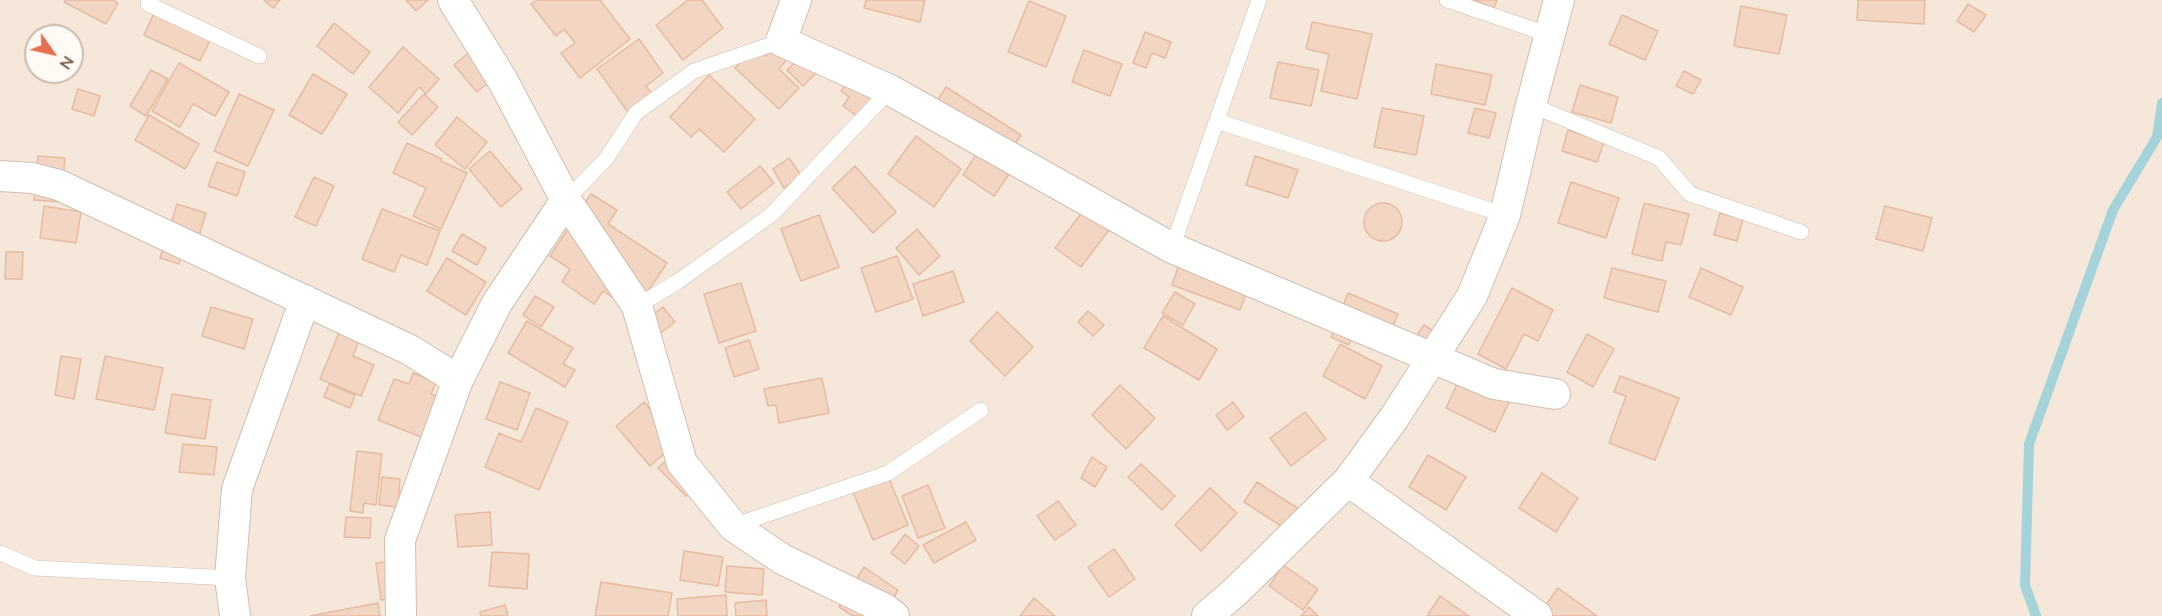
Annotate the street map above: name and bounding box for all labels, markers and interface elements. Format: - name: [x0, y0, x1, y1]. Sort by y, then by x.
- north arrow: [24, 24, 84, 84]
- text: N: [56, 52, 79, 74]

